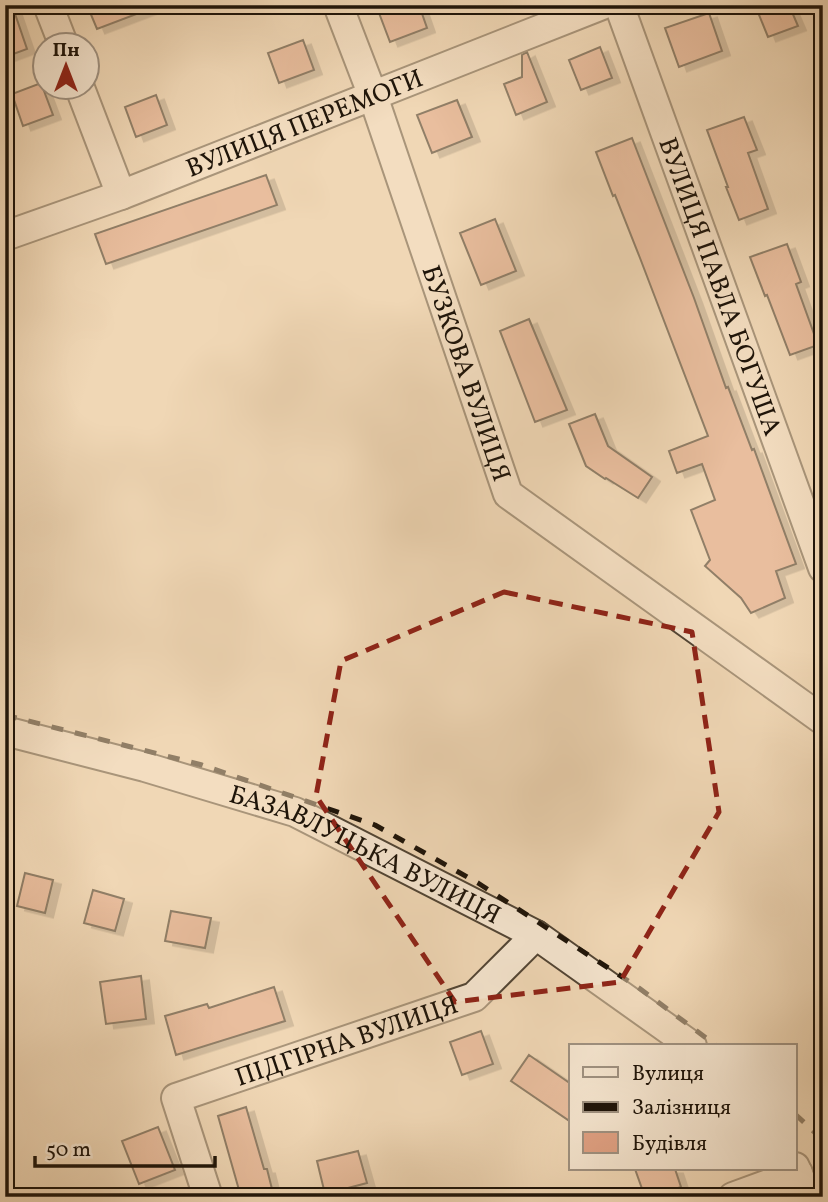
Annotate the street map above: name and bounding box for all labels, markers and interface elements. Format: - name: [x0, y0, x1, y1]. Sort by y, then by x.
- north arrow: [32, 32, 102, 102]
- text: Пн: [53, 38, 79, 64]
- street label: ВУЛИЦЯ ПЕРЕМОГИ: [181, 61, 429, 188]
- street label: ВУЛИЦЯ ПАВЛА БОГУША: [648, 133, 790, 441]
- street label: БУЗКОВА ВУЛИЦЯ: [412, 261, 518, 487]
- street label: БАЗАВЛУЦЬКА ВУЛИЦЯ: [224, 777, 507, 934]
- street label: ПІДГІРНА ВУЛИЦЯ: [231, 988, 463, 1097]
- legend: [569, 1044, 796, 1170]
- text: Вулиця: [632, 1060, 704, 1089]
- text: Залізниця: [632, 1094, 731, 1123]
- scale bar: [35, 1125, 215, 1169]
- text: Будівля: [632, 1130, 707, 1159]
- text: 50 m: [46, 1136, 91, 1165]

